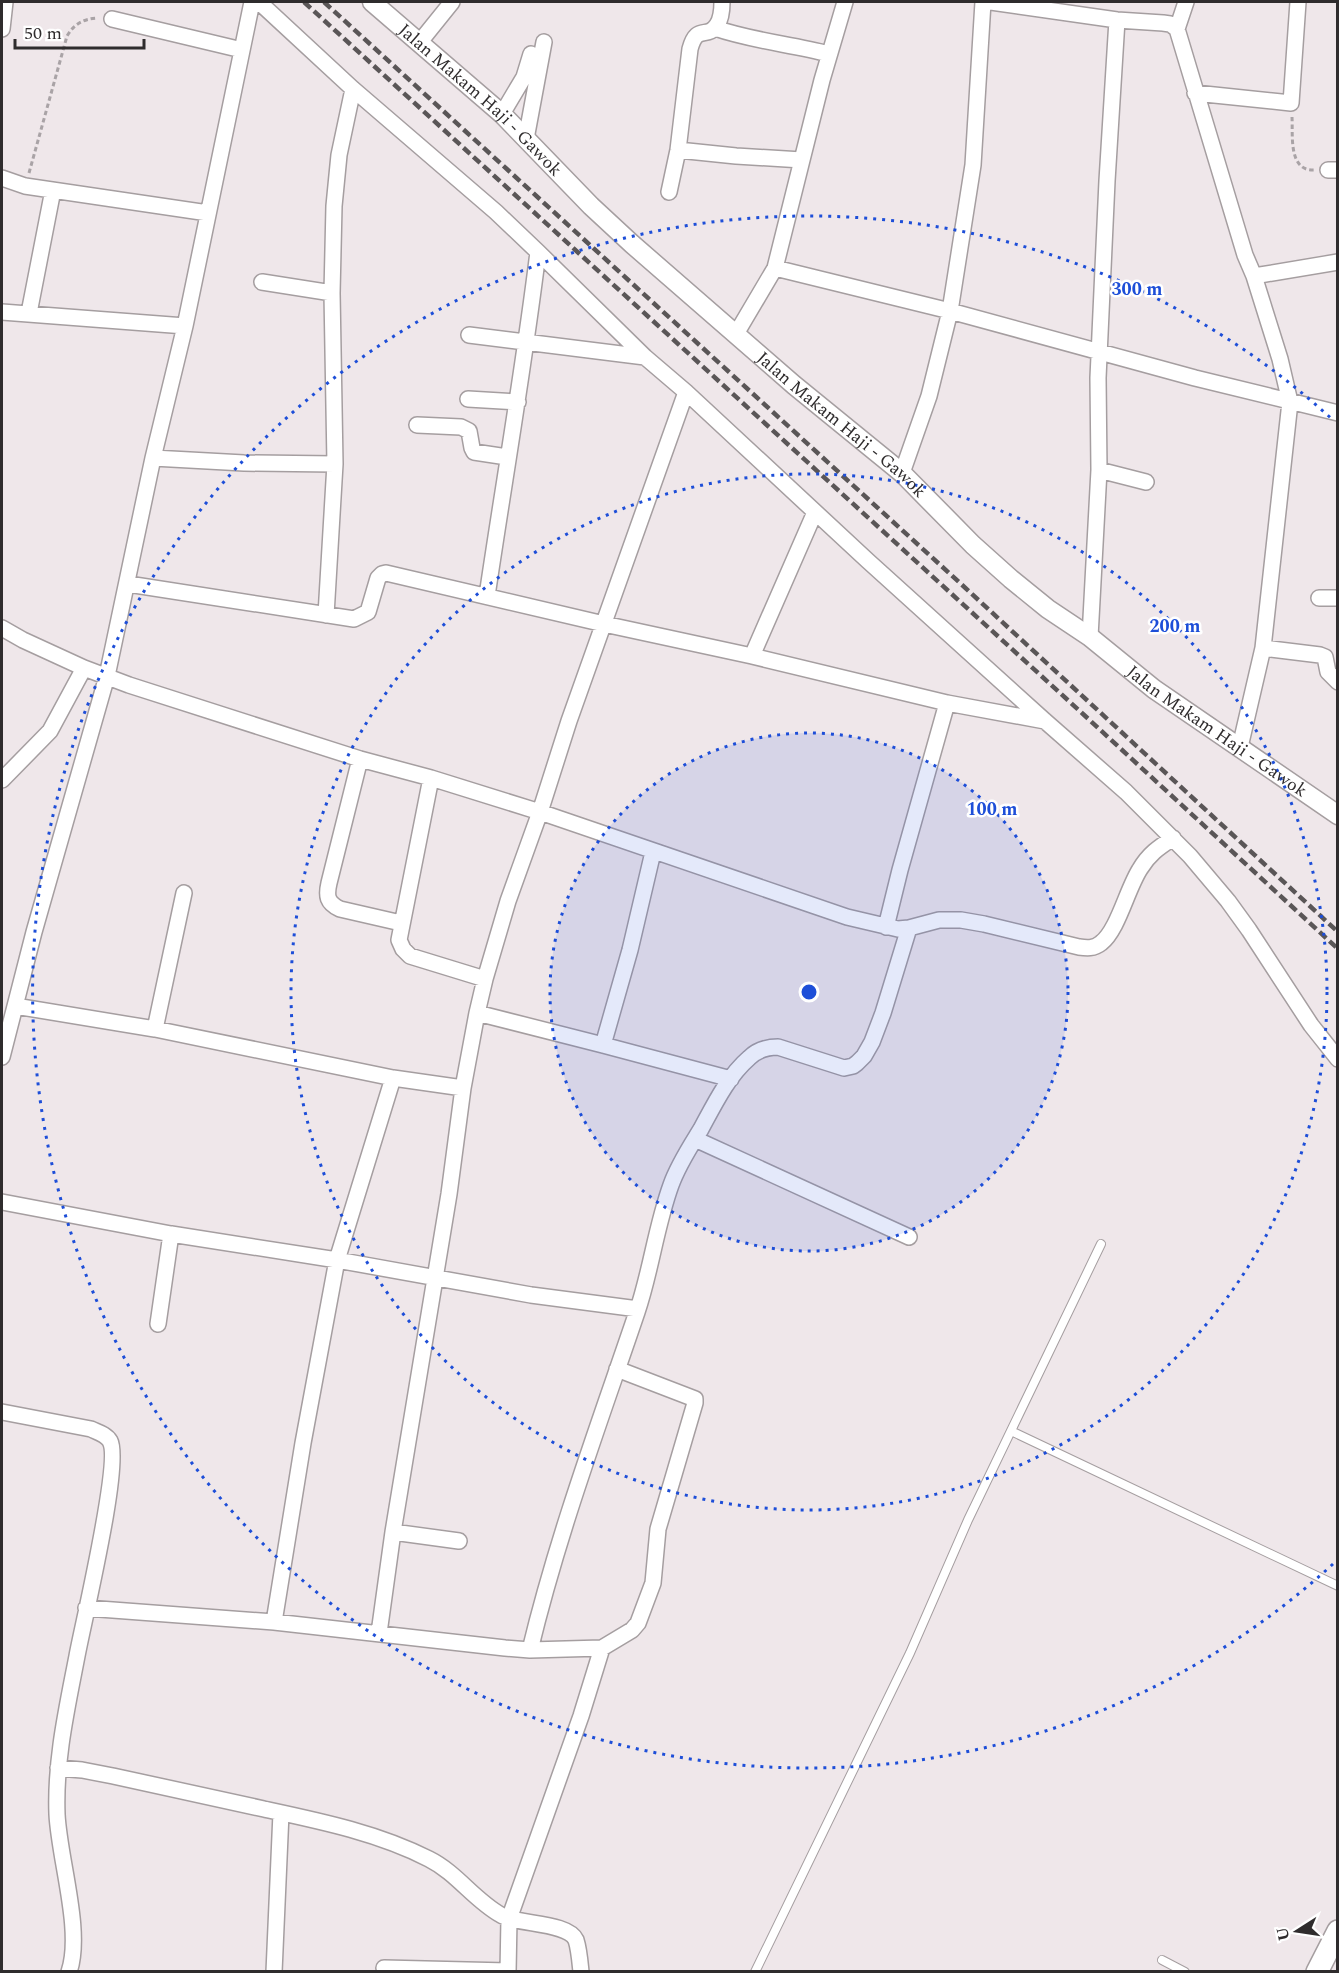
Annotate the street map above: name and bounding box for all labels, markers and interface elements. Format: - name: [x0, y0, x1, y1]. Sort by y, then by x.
- scale bar: [15, 12, 144, 50]
- street label: Jalan Makam Haji - Gawok: [392, 17, 568, 183]
- text: 50 m: [24, 20, 62, 47]
- text: 300 m: [1111, 276, 1163, 303]
- street label: Jalan Makam Haji - Gawok: [750, 345, 932, 504]
- text: 200 m: [1149, 613, 1201, 640]
- street label: Jalan Makam Haji - Gawok: [1120, 659, 1313, 804]
- text: 100 m: [966, 796, 1018, 823]
- centre of rings: [799, 982, 819, 1002]
- north arrow: [1267, 1901, 1327, 1961]
- text: U: [1270, 1925, 1296, 1943]

